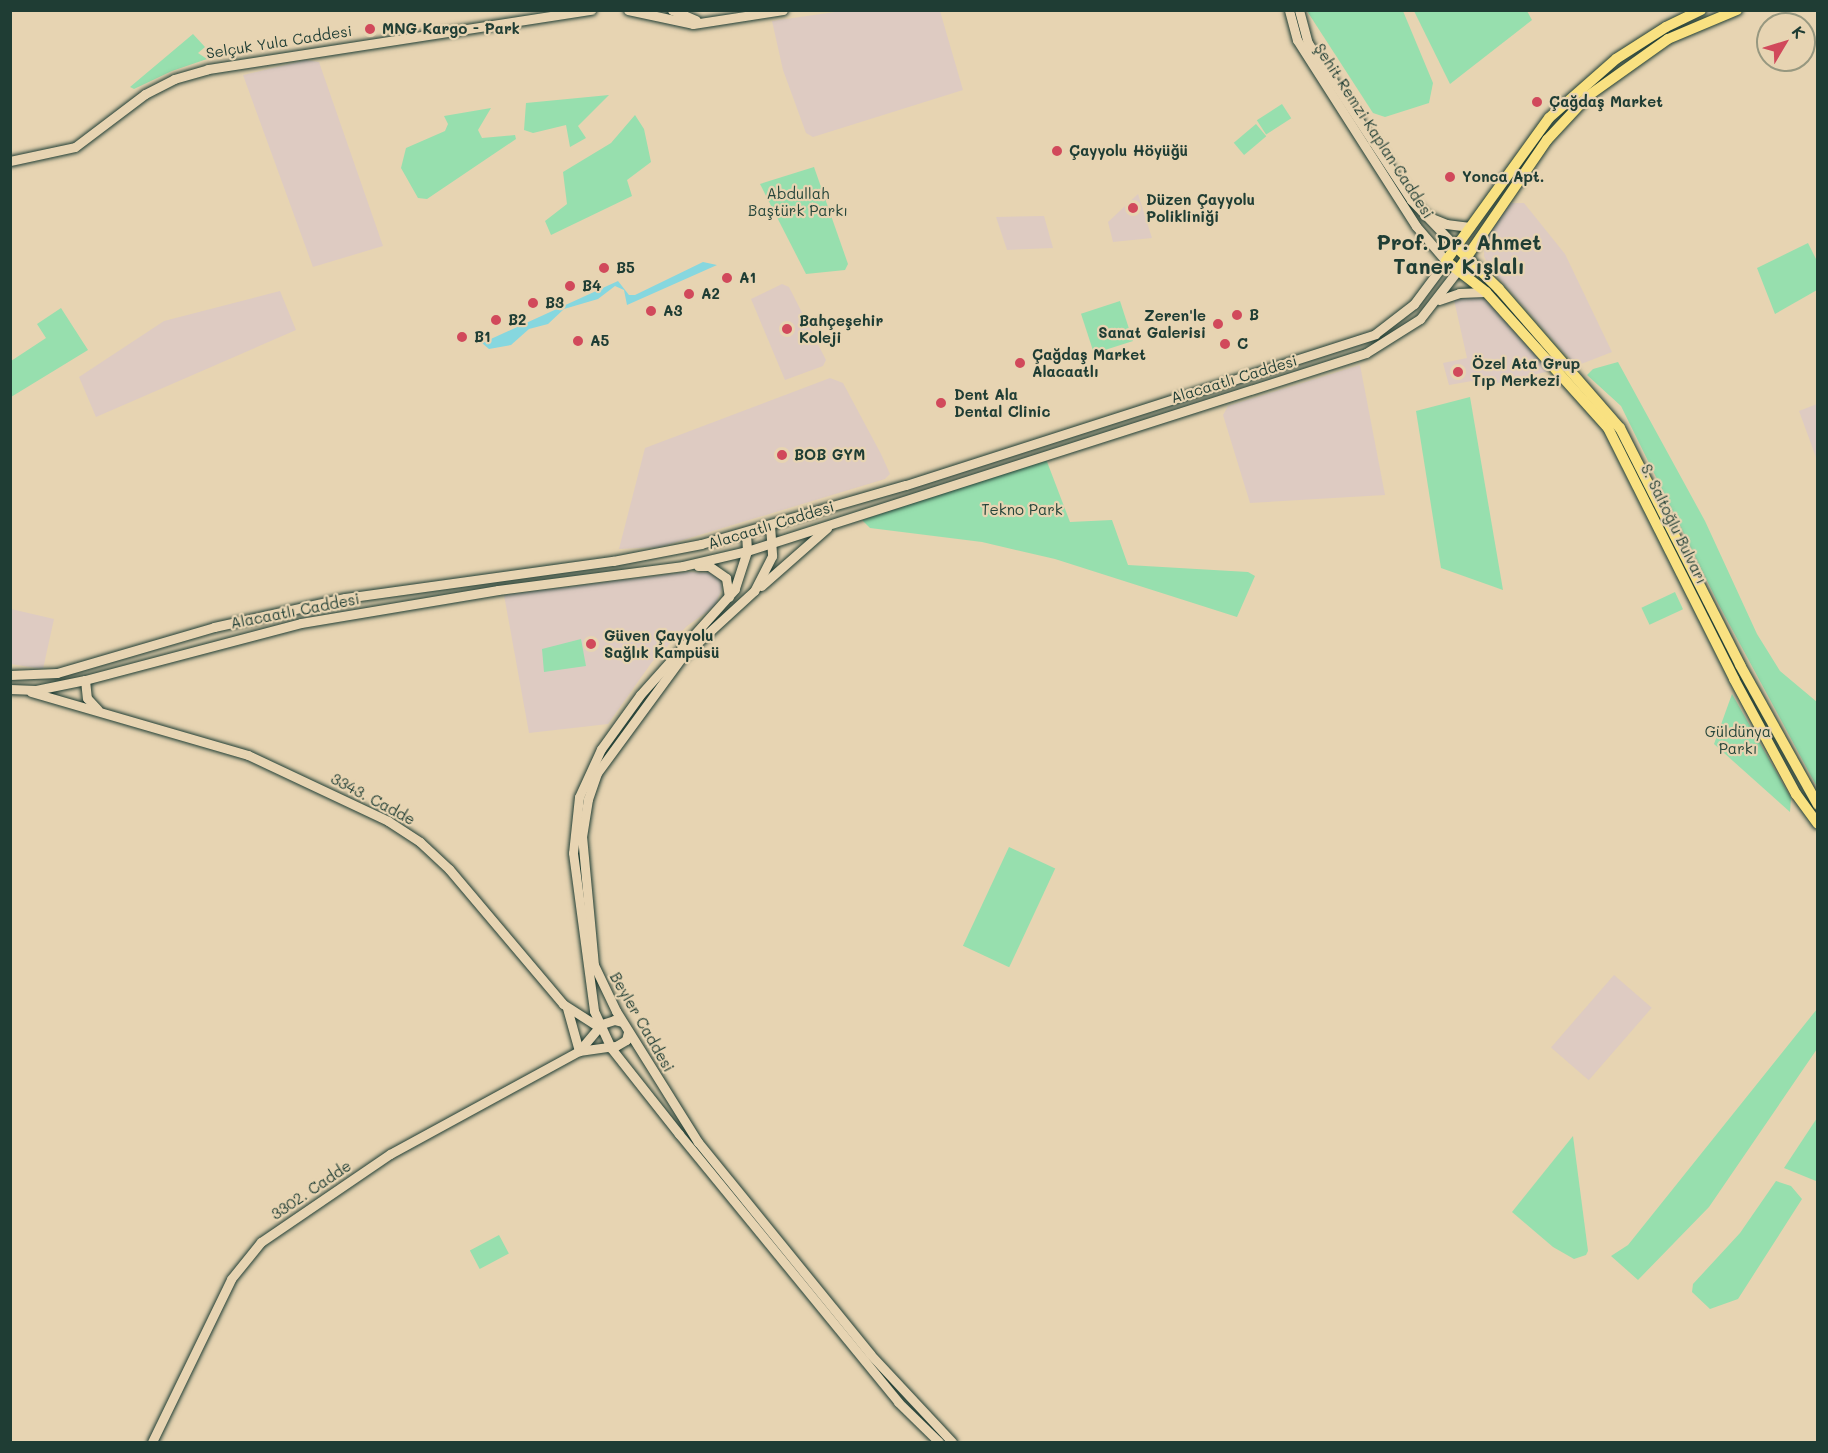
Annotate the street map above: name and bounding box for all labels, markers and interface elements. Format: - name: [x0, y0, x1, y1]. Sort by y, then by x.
- north arrow: [1756, 12, 1816, 72]
- place label: MNG Kargo - Park: [382, 20, 520, 38]
- text: K: [1787, 21, 1811, 42]
- street label: Selçuk Yula Caddesi: [205, 22, 353, 62]
- marker: MNG Kargo - Park: [363, 22, 377, 36]
- street label: Şehit Remzi Kaplan Caddesi: [1311, 40, 1437, 222]
- place label: Çağdaş Market: [1549, 93, 1663, 111]
- marker: Çağdaş Market: [1530, 95, 1544, 109]
- place label: Çayyolu Höyüğü: [1069, 142, 1188, 160]
- marker: Çayyolu Höyüğü: [1050, 144, 1064, 158]
- place label: Yonca Apt.: [1462, 168, 1544, 186]
- marker: Yonca Apt.: [1443, 170, 1457, 184]
- park label: Abdullah Baştürk Parkı: [748, 184, 848, 219]
- place label: Düzen Çayyolu Polikliniği: [1146, 190, 1255, 225]
- marker: Düzen Çayyolu Polikliniği: [1124, 199, 1142, 217]
- district label: Prof. Dr. Ahmet Taner Kışlalı: [1376, 229, 1542, 279]
- place label: B5: [616, 259, 635, 277]
- marker: B5: [597, 261, 611, 275]
- place label: A1: [739, 269, 756, 287]
- marker: A1: [720, 271, 734, 285]
- place label: B4: [582, 277, 602, 295]
- marker: B4: [563, 279, 577, 293]
- place label: A2: [701, 285, 720, 303]
- marker: A2: [682, 287, 696, 301]
- place label: B3: [545, 294, 564, 312]
- marker: B3: [526, 296, 540, 310]
- place label: A3: [663, 302, 682, 320]
- marker: A3: [644, 304, 658, 318]
- place label: Zeren'le Sanat Galerisi: [1098, 306, 1206, 341]
- place label: B: [1249, 306, 1259, 324]
- marker: B: [1230, 308, 1244, 322]
- place label: B2: [508, 311, 526, 329]
- place label: Bahçeşehir Koleji: [799, 311, 883, 346]
- marker: B2: [489, 313, 503, 327]
- marker: Zeren'le Sanat Galerisi: [1211, 317, 1225, 331]
- marker: Bahçeşehir Koleji: [780, 322, 794, 336]
- place label: B1: [474, 328, 491, 346]
- marker: B1: [455, 330, 469, 344]
- place label: A5: [590, 332, 609, 350]
- marker: A5: [571, 334, 585, 348]
- place label: C: [1237, 335, 1248, 353]
- marker: C: [1218, 337, 1232, 351]
- place label: Çağdaş Market Alacaatlı: [1032, 345, 1146, 380]
- street label: Alacaatlı Caddesi: [1169, 351, 1299, 407]
- place label: Özel Ata Grup Tıp Merkezi: [1472, 354, 1580, 389]
- marker: Çağdaş Market Alacaatlı: [1013, 356, 1027, 370]
- marker: Özel Ata Grup Tıp Merkezi: [1449, 363, 1467, 381]
- place label: Dent Ala Dental Clinic: [954, 385, 1051, 420]
- marker: Dent Ala Dental Clinic: [932, 394, 950, 412]
- place label: BOB GYM: [794, 446, 865, 464]
- marker: BOB GYM: [775, 448, 789, 462]
- street label: S. Saltoğlu Bulvarı: [1637, 461, 1711, 587]
- street label: Alacaatlı Caddesi: [706, 497, 836, 553]
- park label: Tekno Park: [981, 501, 1063, 519]
- street label: Alacaatlı Caddesi: [229, 590, 361, 632]
- place label: Güven Çayyolu Sağlık Kampüsü: [604, 626, 720, 661]
- marker: Güven Çayyolu Sağlık Kampüsü: [582, 635, 600, 653]
- park label: Güldünya Parkı: [1705, 722, 1771, 757]
- street label: 3343. Cadde: [328, 769, 418, 829]
- street label: Beyler Caddesi: [606, 969, 678, 1075]
- street label: 3302. Cadde: [268, 1157, 354, 1223]

